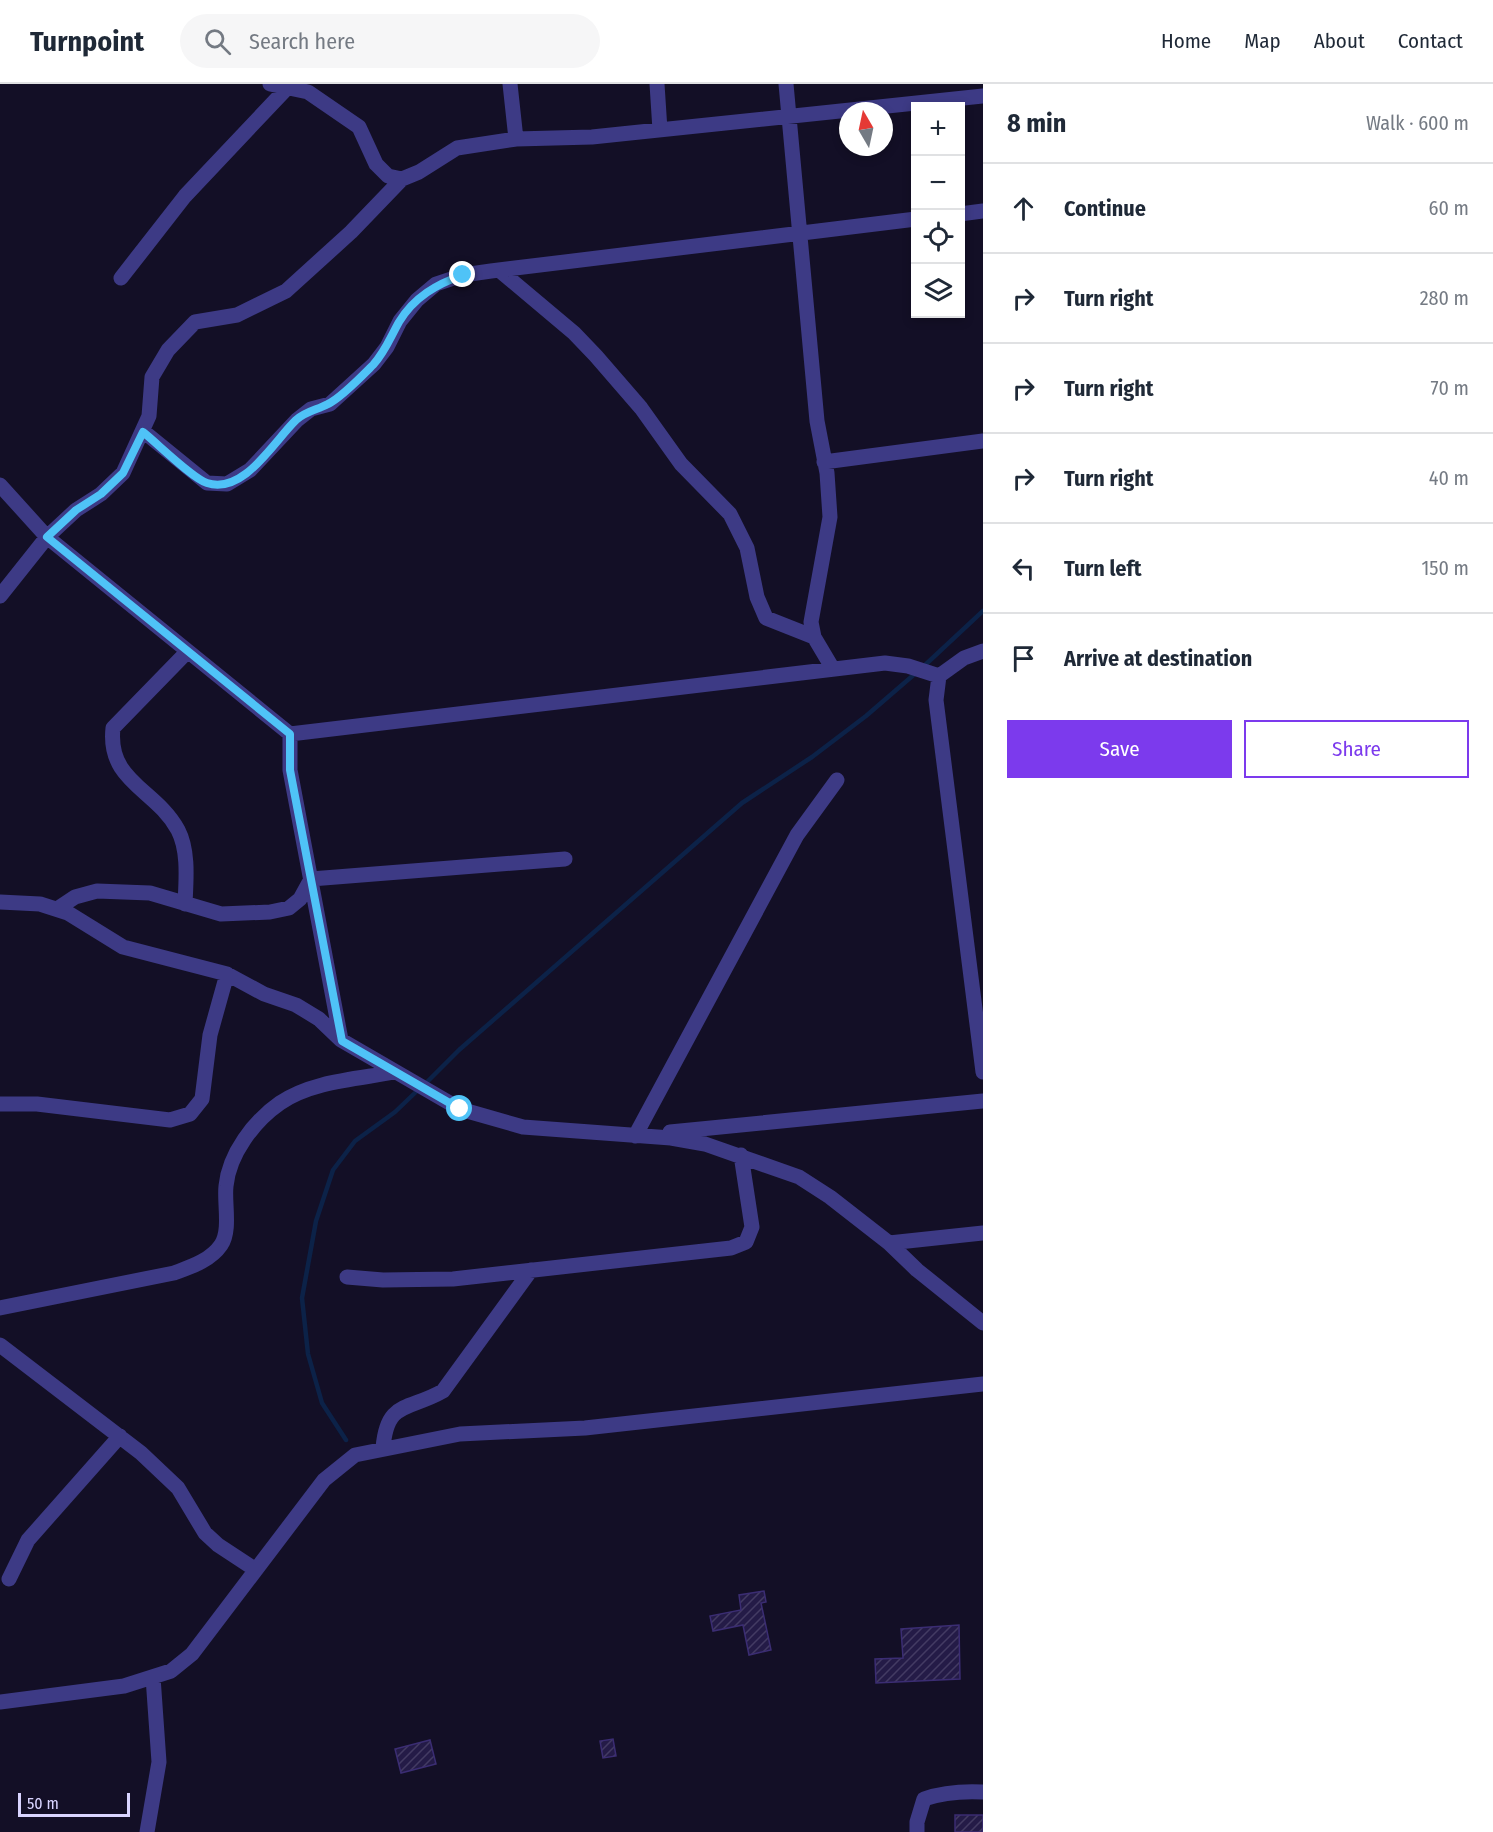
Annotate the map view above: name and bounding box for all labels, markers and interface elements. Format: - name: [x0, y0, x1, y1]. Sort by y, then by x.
- search box: [180, 14, 600, 68]
- text: Turnpoint: [30, 25, 144, 58]
- icon: search: [201, 25, 234, 58]
- text: Search here: [249, 28, 355, 55]
- text: Home: [1161, 28, 1211, 54]
- text: Map: [1244, 28, 1281, 54]
- text: About: [1314, 28, 1365, 54]
- text: Contact: [1398, 28, 1463, 54]
- north arrow: [839, 102, 893, 156]
- map controls: [911, 102, 965, 318]
- button: +: [911, 102, 965, 156]
- text: 8 min: [1007, 108, 1066, 139]
- text: Walk · 600 m: [1366, 111, 1469, 135]
- button: −: [911, 156, 965, 210]
- icon: ahead: [1007, 192, 1040, 225]
- text: Continue: [1064, 195, 1146, 222]
- text: 60 m: [1429, 196, 1469, 220]
- button: locate: [911, 210, 965, 264]
- route end: [449, 261, 475, 287]
- button: layers: [911, 264, 965, 318]
- icon: right: [1007, 282, 1040, 315]
- text: Turn right: [1064, 285, 1153, 312]
- text: 280 m: [1420, 286, 1469, 310]
- icon: right: [1007, 372, 1040, 405]
- text: Turn right: [1064, 375, 1153, 402]
- text: 70 m: [1431, 376, 1469, 400]
- icon: right: [1007, 462, 1040, 495]
- text: Turn right: [1064, 465, 1153, 492]
- text: 40 m: [1429, 466, 1469, 490]
- icon: left: [1007, 552, 1040, 585]
- text: Turn left: [1064, 555, 1142, 582]
- text: 150 m: [1422, 556, 1469, 580]
- icon: arrive: [1007, 642, 1040, 675]
- text: Arrive at destination: [1064, 645, 1252, 672]
- button: Save: [1007, 720, 1232, 778]
- button: Share: [1244, 720, 1469, 778]
- route start: [446, 1095, 472, 1121]
- scale bar: [18, 1790, 130, 1818]
- text: 50 m: [27, 1794, 59, 1813]

